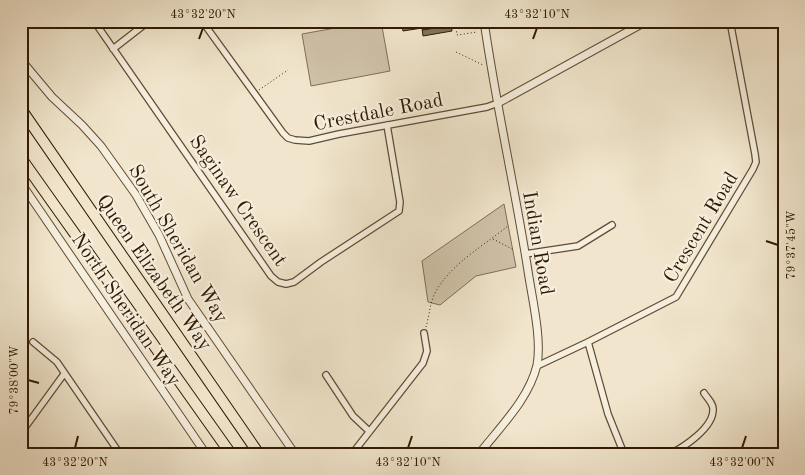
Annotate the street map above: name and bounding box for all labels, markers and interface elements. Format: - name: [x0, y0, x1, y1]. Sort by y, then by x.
- text: 43°32'20"N: [170, 9, 236, 21]
- text: 43°32'10"N: [504, 9, 570, 21]
- street label: Crestdale Road: [312, 91, 445, 135]
- street label: Saginaw Crescent: [185, 132, 290, 270]
- street label: South Sheridan Way: [124, 161, 231, 327]
- street label: Crescent Road: [661, 169, 743, 287]
- street label: Indian Road: [518, 190, 556, 297]
- street label: Queen Elizabeth Way: [92, 191, 215, 355]
- text: 79°37'45"W: [785, 210, 798, 280]
- street label: North Sheridan Way: [67, 230, 184, 391]
- text: 79°38'00"W: [9, 345, 21, 415]
- text: 43°32'20"N: [42, 457, 108, 469]
- text: 43°32'10"N: [375, 457, 441, 469]
- text: 43°32'00"N: [709, 457, 775, 469]

